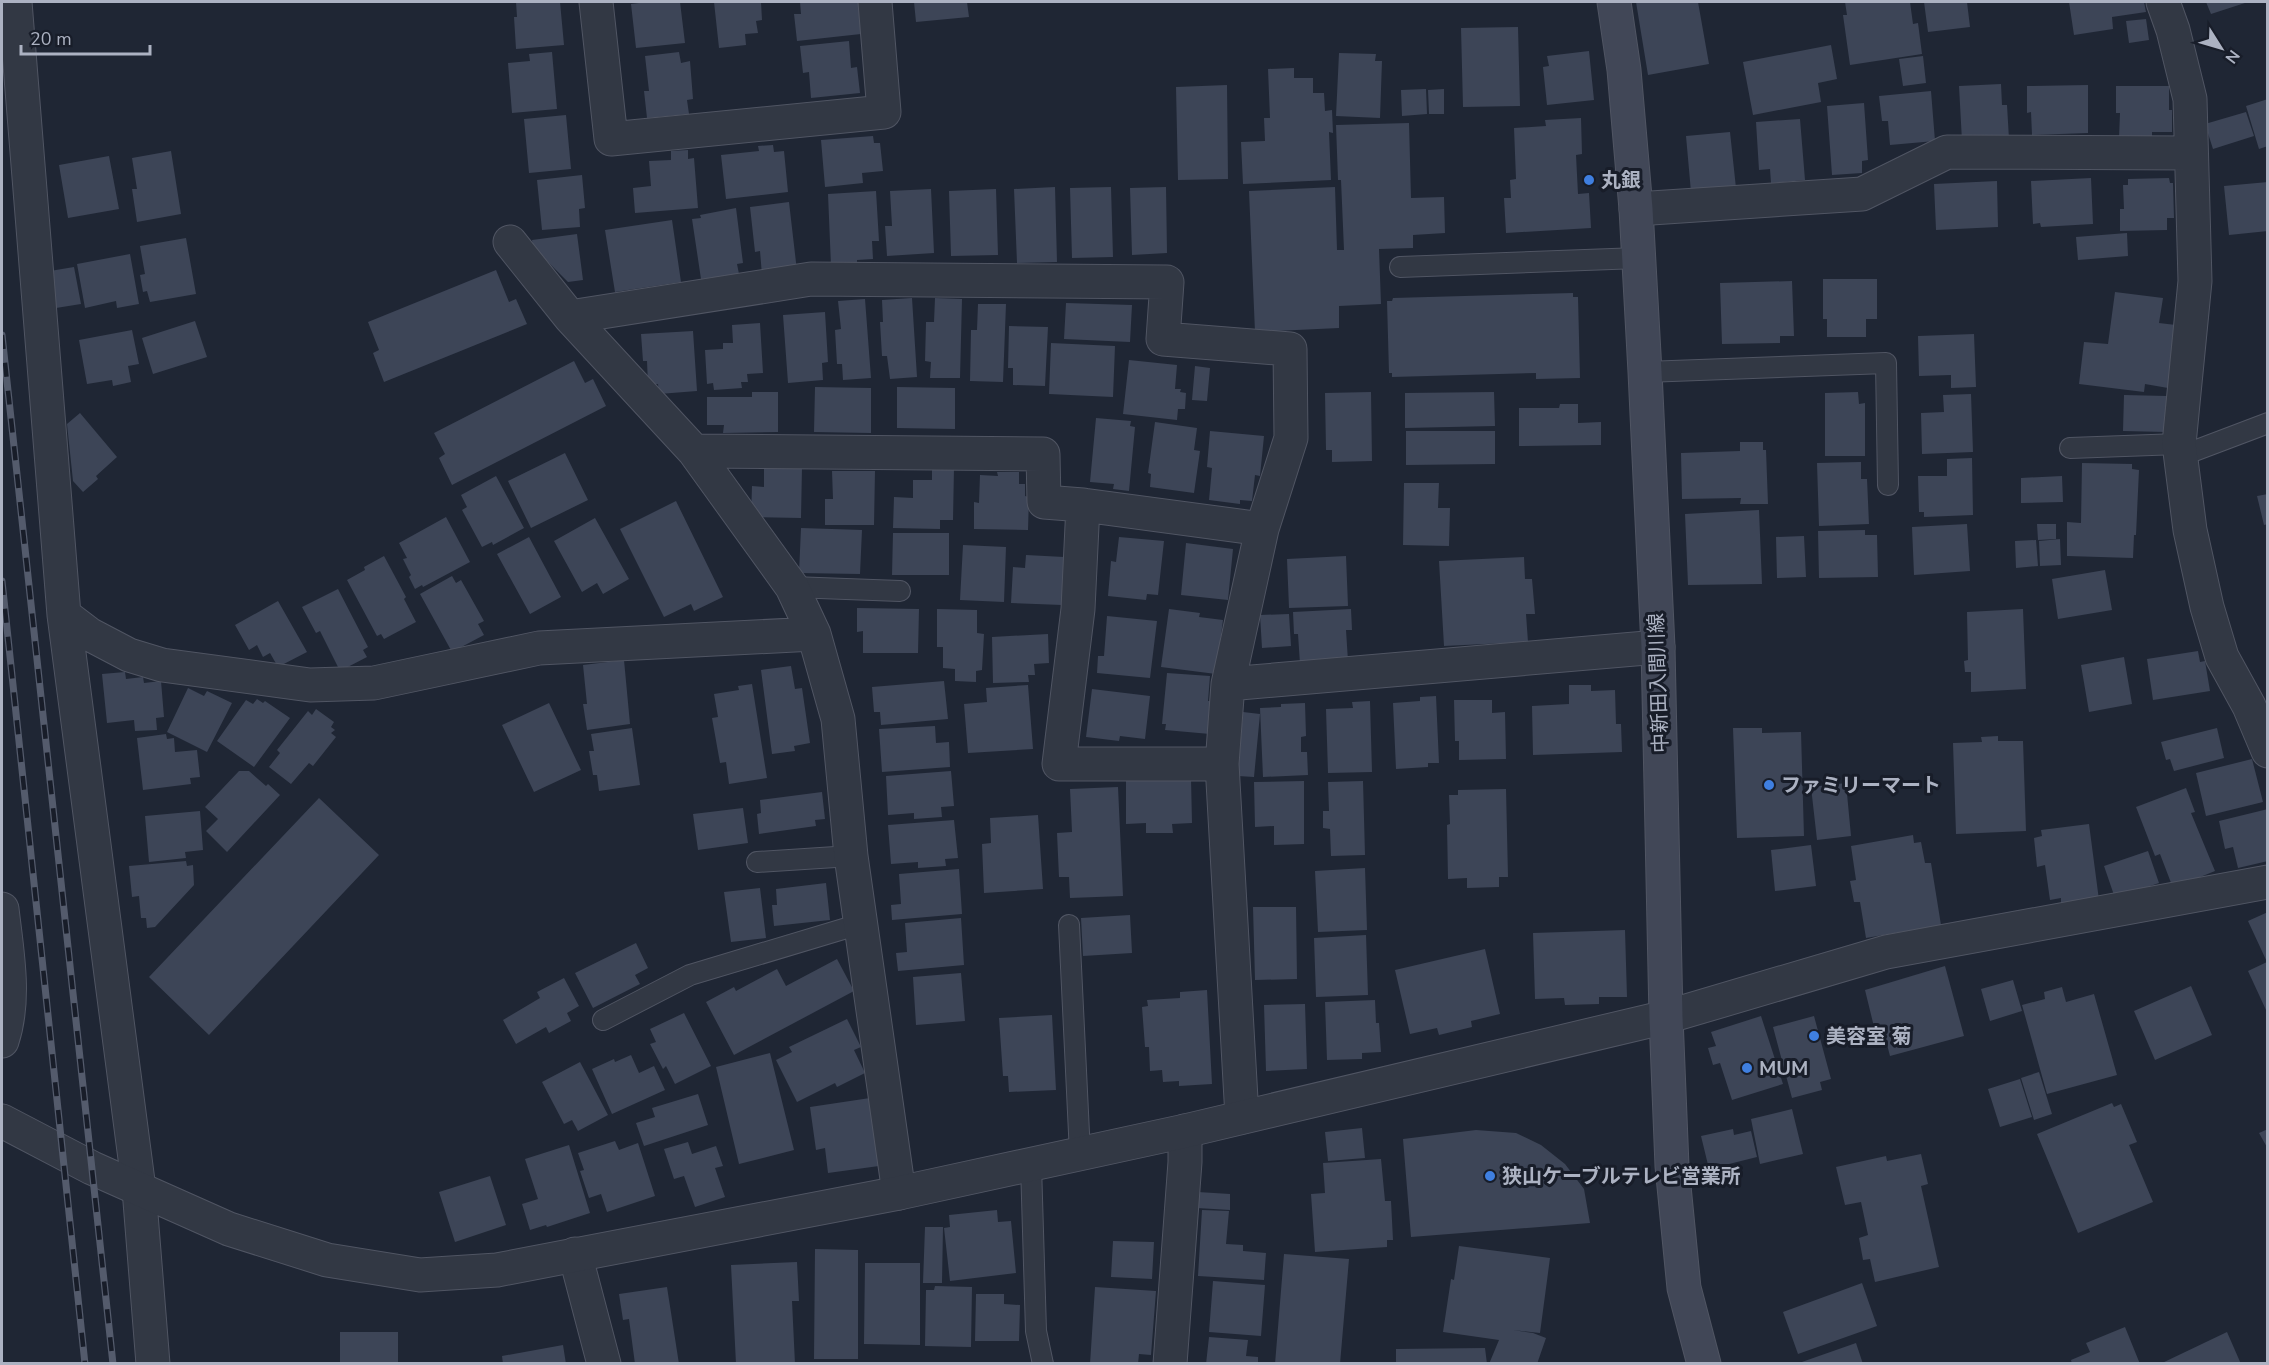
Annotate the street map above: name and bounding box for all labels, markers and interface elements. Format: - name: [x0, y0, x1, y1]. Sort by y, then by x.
- scale bar: [21, 18, 150, 56]
- north arrow: [2191, 18, 2251, 78]
- text: 20 m: [30, 27, 72, 51]
- text: N: [2220, 45, 2245, 68]
- place label: 丸銀: [1601, 167, 1641, 194]
- marker: 丸銀: [1582, 173, 1596, 187]
- street label: 中新田入間川線: [1643, 613, 1674, 753]
- place label: ファミリーマート: [1781, 772, 1941, 799]
- marker: ファミリーマート: [1762, 778, 1776, 792]
- place label: 美容室 菊: [1826, 1023, 1911, 1050]
- marker: 美容室 菊: [1807, 1029, 1821, 1043]
- place label: MUM: [1759, 1055, 1808, 1082]
- marker: MUM: [1740, 1061, 1754, 1075]
- place label: 狭山ケーブルテレビ営業所: [1502, 1163, 1741, 1190]
- marker: 狭山ケーブルテレビ営業所: [1483, 1169, 1497, 1183]

